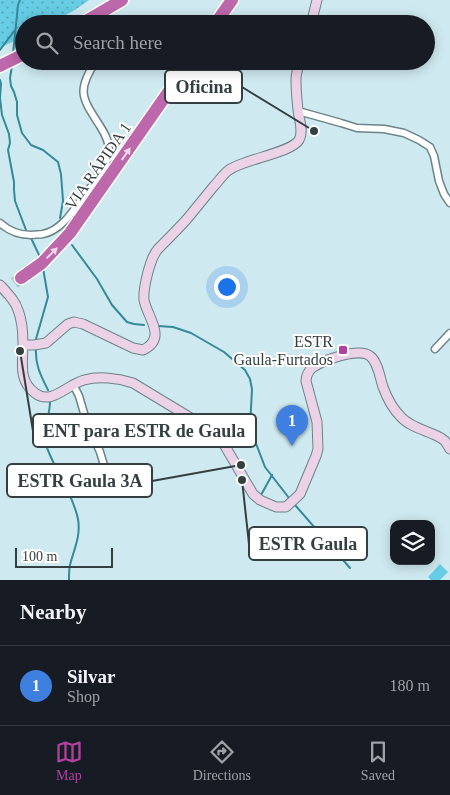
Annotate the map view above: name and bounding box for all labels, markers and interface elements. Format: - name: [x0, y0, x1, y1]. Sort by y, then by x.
- search box: [15, 15, 435, 70]
- icon: search: [33, 29, 61, 57]
- text: Search here: [73, 32, 162, 53]
- callout: Oficina: [165, 70, 242, 103]
- text: Oficina: [176, 77, 233, 97]
- street label: VIA RÁPIDA 1: [61, 119, 134, 213]
- one-way arrow: [121, 147, 131, 160]
- one-way arrow: [46, 247, 58, 259]
- your location: [214, 274, 240, 300]
- place label: ESTR Gaula-Furtados: [233, 333, 333, 368]
- marker: ESTR Gaula-Furtados: [337, 344, 349, 356]
- pin: 1: [276, 405, 308, 446]
- callout: ENT para ESTR de Gaula: [33, 414, 256, 447]
- text: ENT para ESTR de Gaula: [43, 421, 245, 441]
- callout: ESTR Gaula 3A: [7, 464, 152, 497]
- text: ESTR Gaula 3A: [17, 471, 143, 491]
- map controls: [390, 520, 435, 565]
- button: layers: [390, 520, 435, 565]
- callout: ESTR Gaula: [249, 527, 367, 560]
- text: ESTR Gaula: [259, 534, 357, 554]
- scale bar: [15, 545, 112, 568]
- text: 100 m: [22, 549, 57, 564]
- text: Nearby: [20, 600, 87, 624]
- text: Silvar: [67, 666, 116, 687]
- text: 1: [32, 677, 40, 694]
- text: 180 m: [390, 677, 430, 694]
- text: Shop: [67, 688, 100, 705]
- tab: Map: [55, 738, 83, 784]
- tab: Directions: [193, 738, 251, 784]
- tab: Saved: [361, 738, 395, 784]

